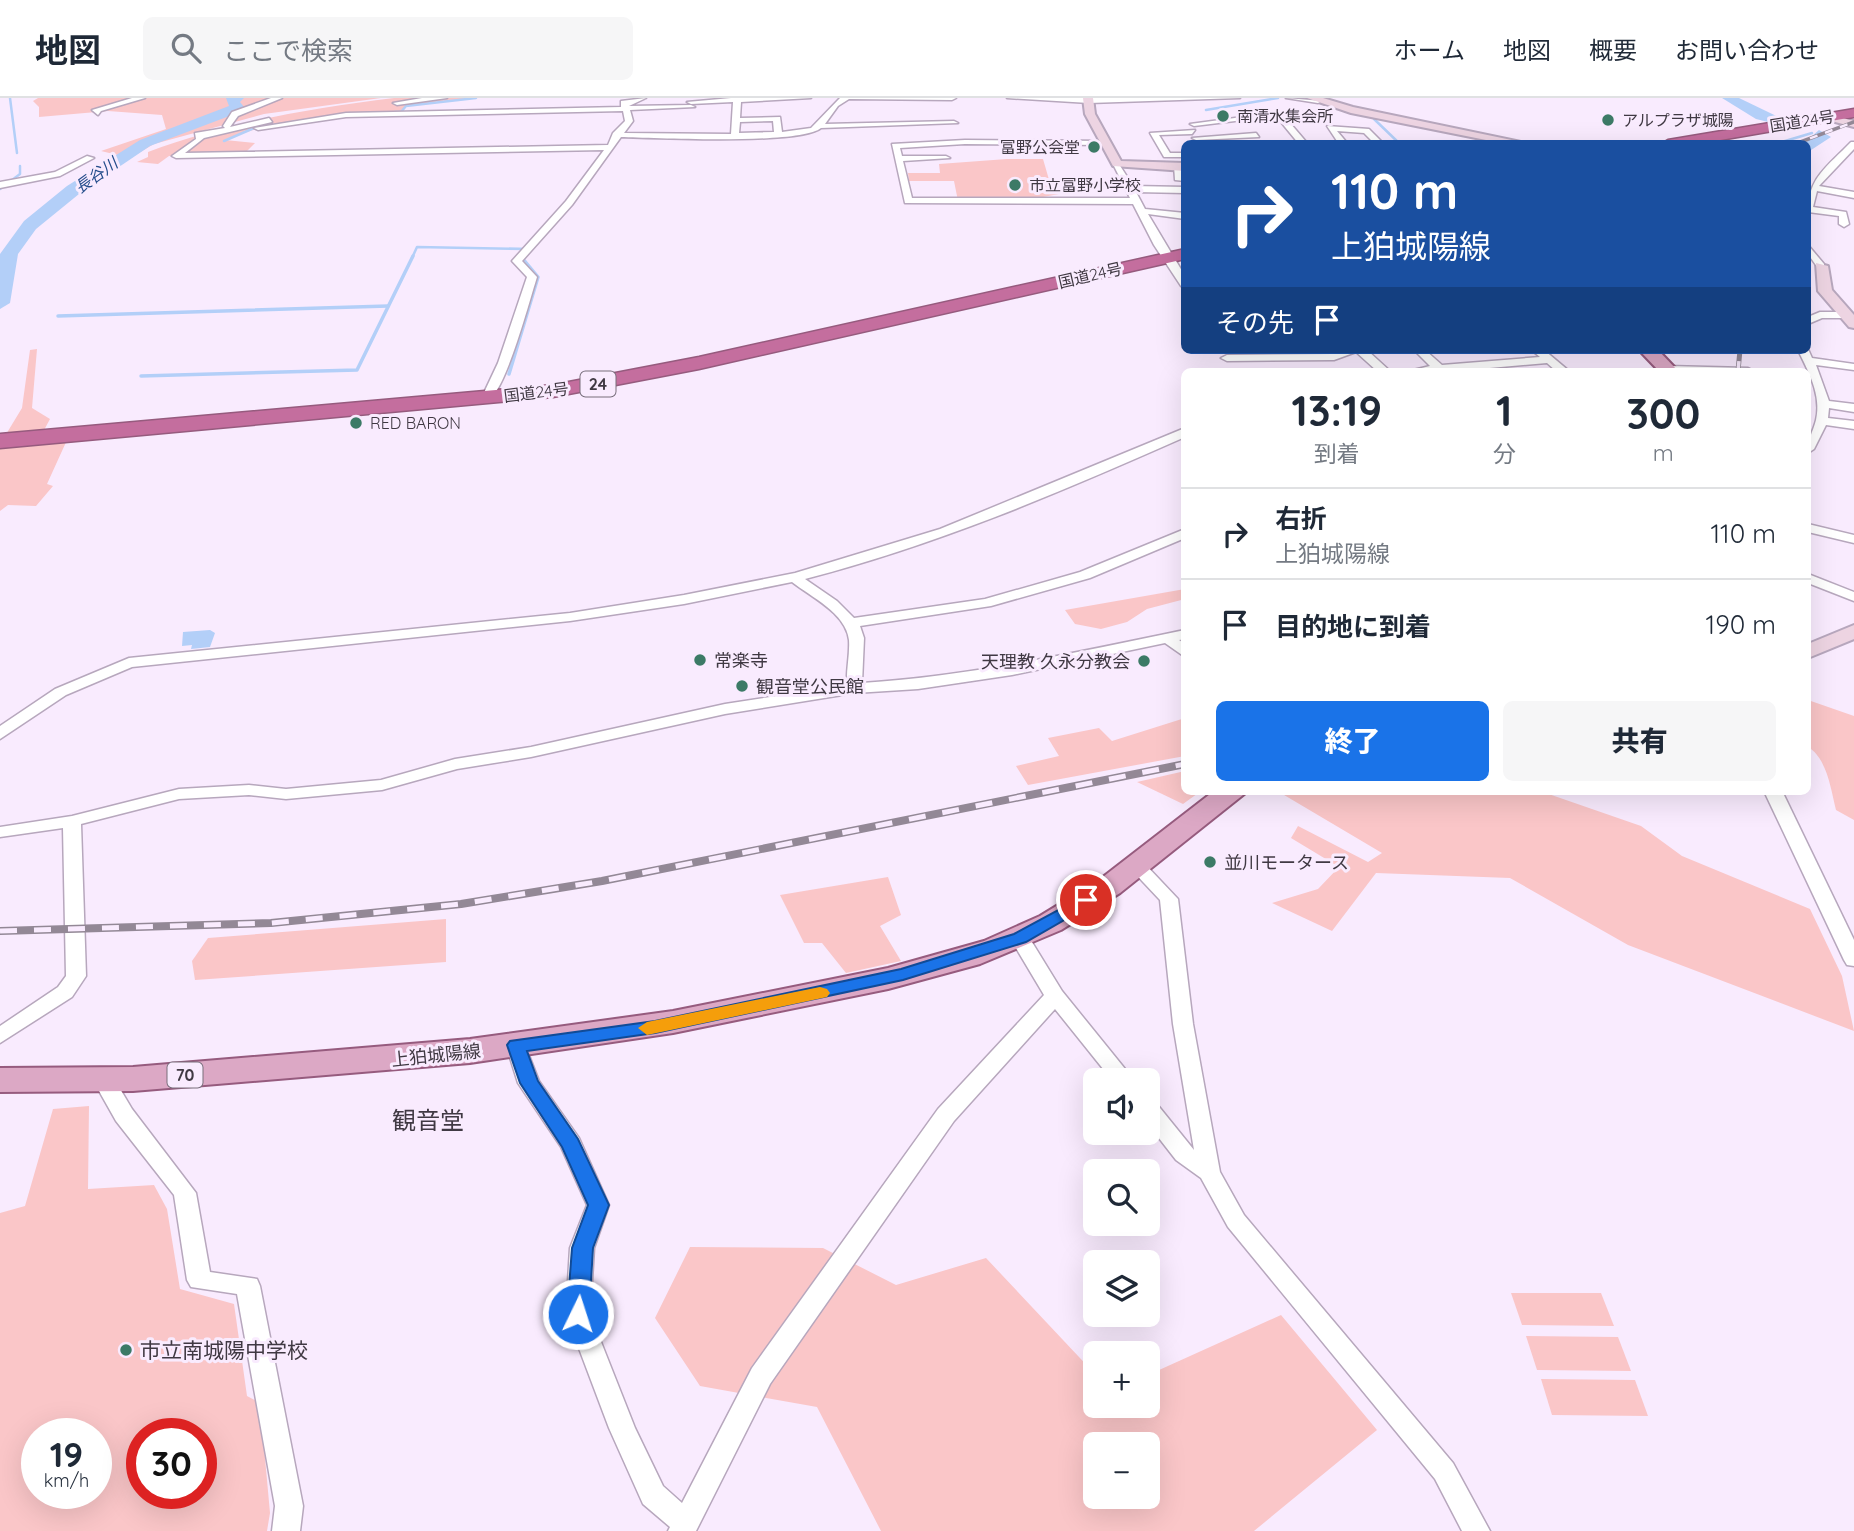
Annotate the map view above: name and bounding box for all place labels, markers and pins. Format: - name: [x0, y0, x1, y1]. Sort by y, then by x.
- place label: 南清水集会所: [1237, 106, 1333, 126]
- marker: 南清水集会所: [1215, 108, 1231, 124]
- place label: アルプラザ城陽: [1622, 110, 1734, 130]
- marker: アルプラザ城陽: [1600, 112, 1616, 128]
- place label: 富野公会堂: [1000, 137, 1080, 157]
- marker: 富野公会堂: [1086, 139, 1102, 155]
- place label: 市立富野小学校: [1029, 175, 1141, 195]
- marker: 市立富野小学校: [1007, 177, 1023, 193]
- place label: RED BARON: [370, 413, 461, 433]
- marker: RED BARON: [348, 415, 364, 431]
- place label: 常楽寺: [714, 649, 768, 672]
- place label: 天理教 久永分教会: [981, 650, 1130, 673]
- marker: 常楽寺: [692, 652, 708, 668]
- marker: 天理教 久永分教会: [1136, 653, 1152, 669]
- place label: 観音堂公民館: [756, 675, 864, 698]
- marker: 観音堂公民館: [734, 678, 750, 694]
- place label: 並川モータース: [1224, 851, 1349, 874]
- marker: 並川モータース: [1202, 854, 1218, 870]
- pin: [1056, 870, 1116, 930]
- place label: 市立南城陽中学校: [140, 1337, 308, 1363]
- marker: 市立南城陽中学校: [118, 1342, 134, 1358]

